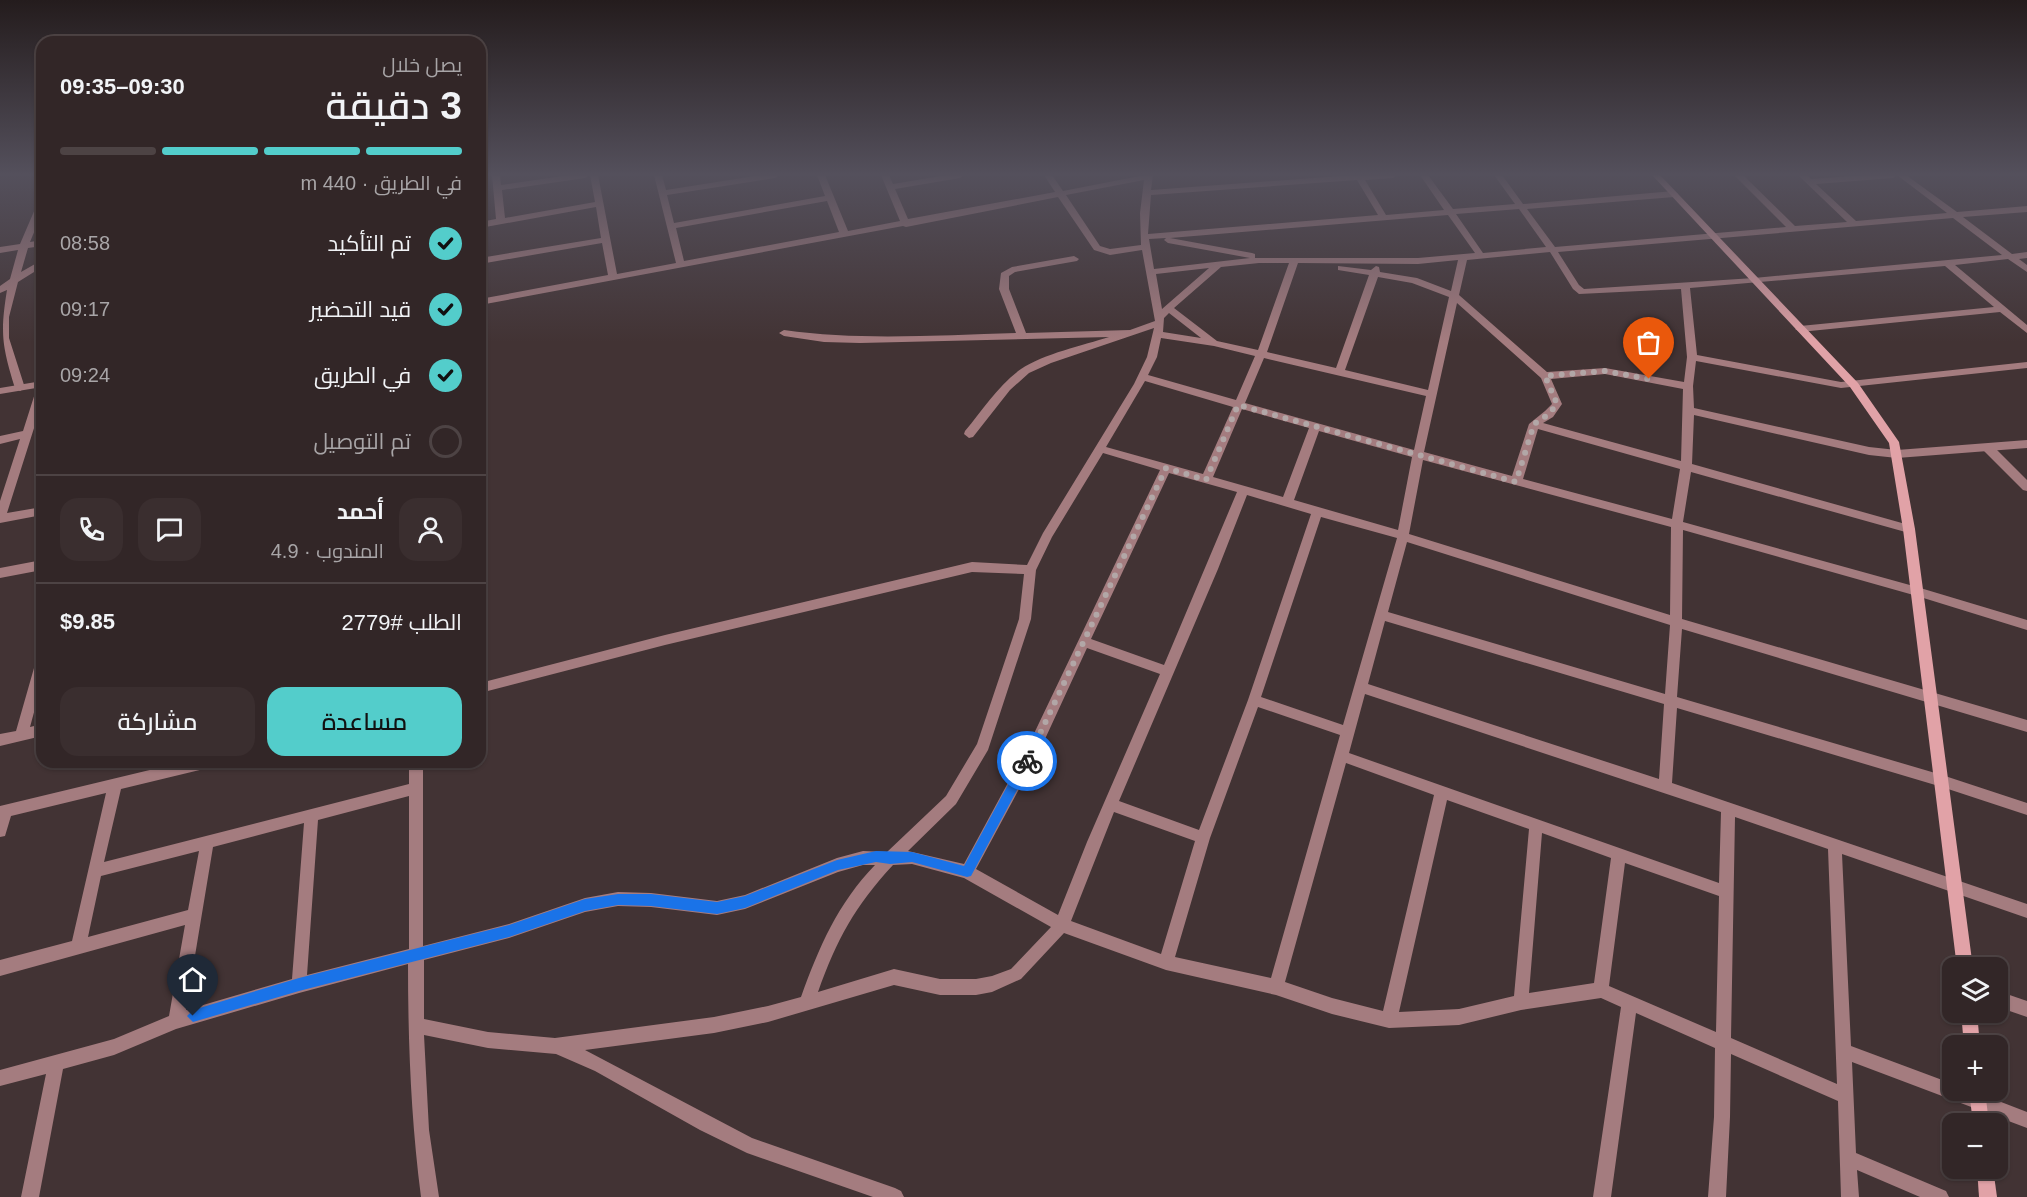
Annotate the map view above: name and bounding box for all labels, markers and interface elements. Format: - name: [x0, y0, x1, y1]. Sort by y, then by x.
- text: يصل خلال: [382, 54, 462, 76]
- text: 09:30–09:35: [60, 74, 185, 99]
- text: 3 دقيقة: [326, 84, 462, 127]
- text: في الطريق · 440 m: [301, 172, 462, 194]
- icon: check: [429, 227, 462, 260]
- text: تم التأكيد: [328, 231, 411, 256]
- text: 08:58: [60, 232, 110, 254]
- icon: check: [429, 293, 462, 326]
- text: قيد التحضير: [310, 297, 411, 322]
- text: 09:17: [60, 298, 110, 320]
- pin: [1623, 317, 1674, 379]
- icon: bag: [1632, 326, 1665, 359]
- icon: check: [429, 359, 462, 392]
- text: في الطريق: [314, 363, 411, 388]
- text: 09:24: [60, 364, 110, 386]
- text: تم التوصيل: [313, 429, 411, 454]
- button: phone: [60, 498, 123, 561]
- button: chat: [138, 498, 201, 561]
- button: person: [399, 498, 462, 561]
- text: أحمد: [337, 499, 384, 524]
- text: المندوب · 4.9: [271, 540, 384, 562]
- text: $9.85: [60, 609, 115, 634]
- text: الطلب #2779: [342, 610, 462, 635]
- button: مشاركة: [60, 687, 255, 756]
- button: مساعدة: [267, 687, 462, 756]
- courier: [997, 731, 1057, 791]
- icon: bike: [1011, 745, 1044, 778]
- pin: [167, 954, 218, 1016]
- map controls: [1942, 957, 2008, 1179]
- button: layers: [1942, 957, 2008, 1023]
- icon: home: [176, 963, 209, 996]
- button: +: [1942, 1035, 2008, 1101]
- button: −: [1942, 1113, 2008, 1179]

